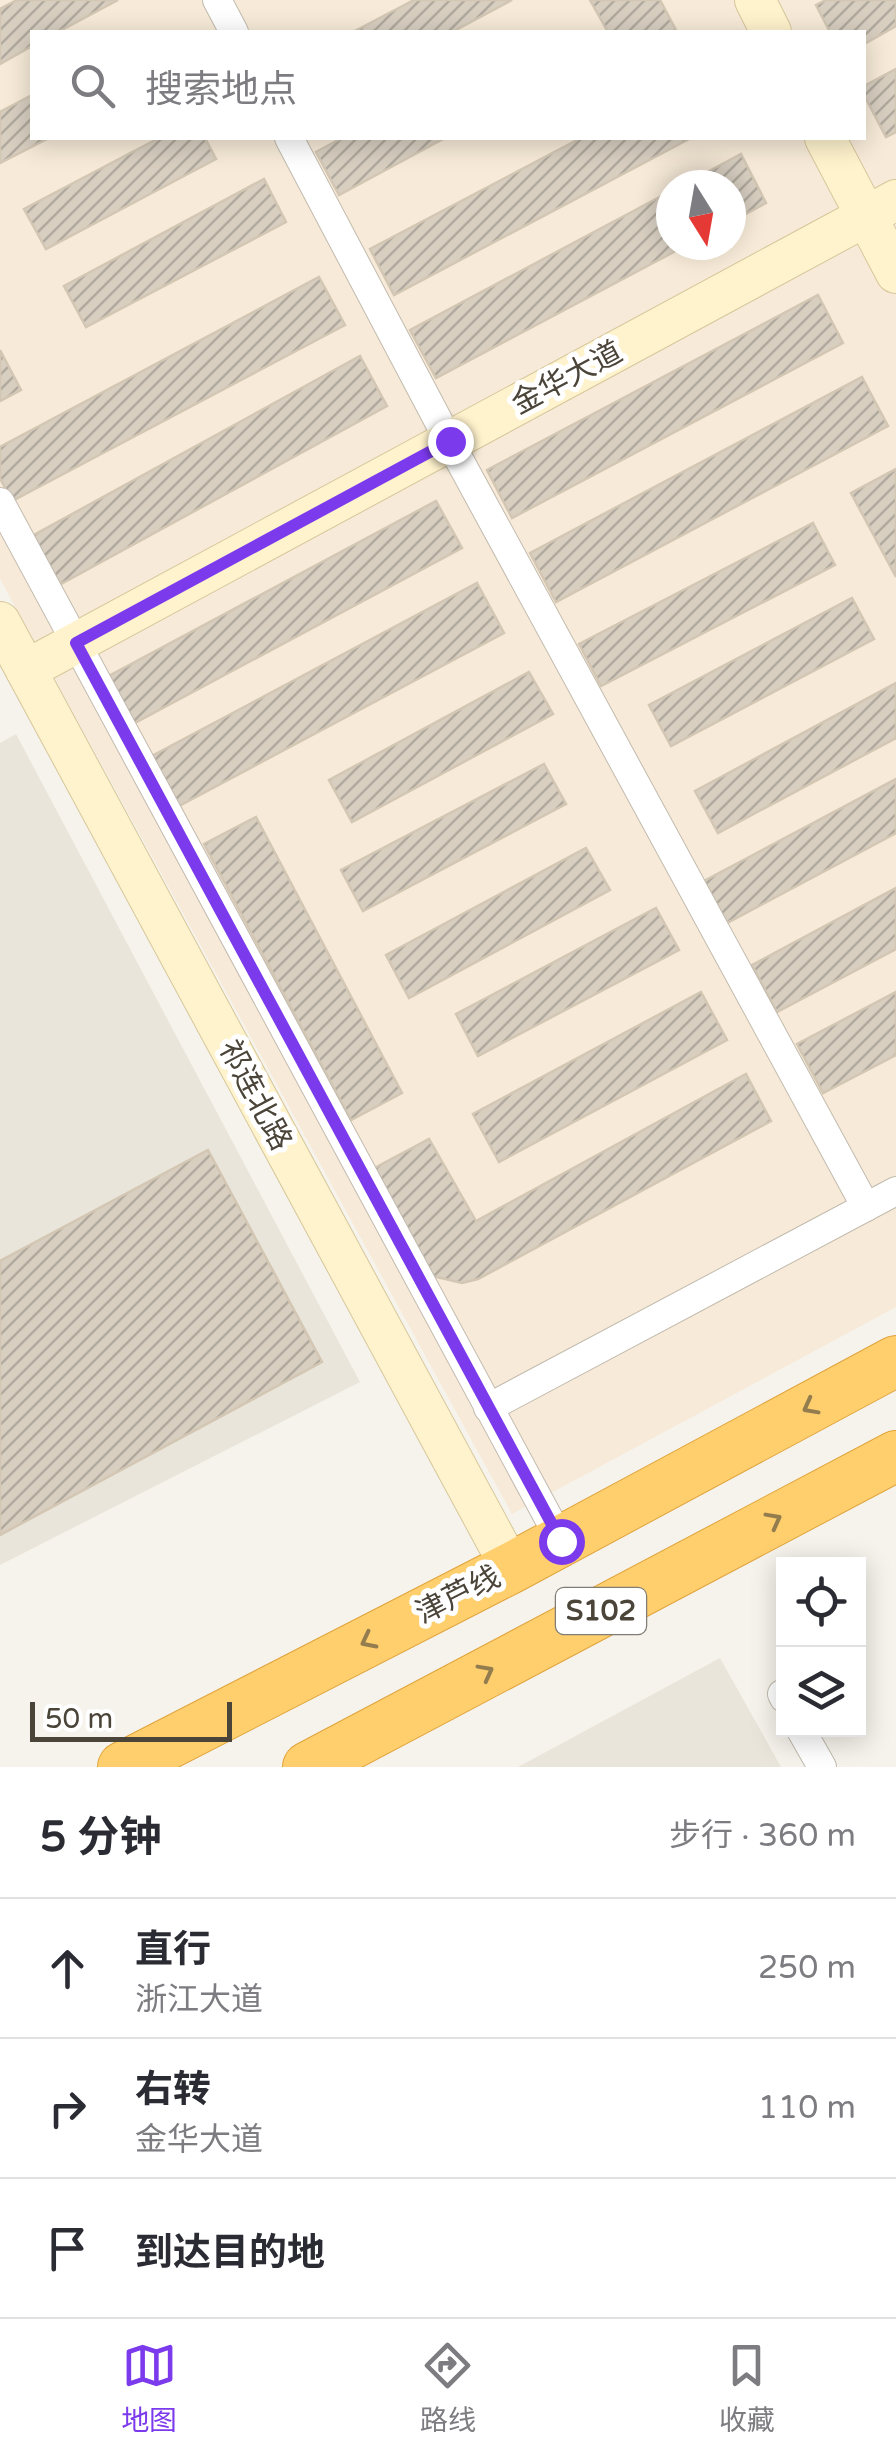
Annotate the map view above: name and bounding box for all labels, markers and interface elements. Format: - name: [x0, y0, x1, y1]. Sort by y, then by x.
- search box: [30, 30, 866, 140]
- icon: search: [65, 58, 120, 113]
- text: 搜索地点: [145, 67, 297, 113]
- north arrow: [656, 170, 746, 260]
- street label: 金华大道: [505, 333, 629, 423]
- route end: [428, 419, 474, 465]
- street label: 祁连北路: [210, 1033, 300, 1157]
- one-way arrow: [803, 1394, 821, 1414]
- one-way arrow: [763, 1513, 781, 1532]
- route start: [539, 1519, 585, 1565]
- map controls: [776, 1557, 866, 1737]
- button: locate: [776, 1557, 866, 1647]
- street label: 津芦线: [410, 1558, 506, 1632]
- road number: S102: [556, 1588, 646, 1634]
- one-way arrow: [361, 1629, 379, 1648]
- button: layers: [776, 1647, 866, 1737]
- one-way arrow: [476, 1665, 494, 1684]
- scale bar: [30, 1697, 232, 1742]
- text: 50 m: [45, 1702, 113, 1736]
- text: 5 分钟: [40, 1812, 161, 1863]
- text: 步行 · 360 m: [669, 1817, 856, 1855]
- text: 直行: [135, 1927, 211, 1973]
- icon: ahead: [40, 1941, 95, 1996]
- text: 250 m: [758, 1949, 856, 1987]
- text: 浙江大道: [135, 1981, 263, 2019]
- text: 右转: [135, 2067, 211, 2113]
- icon: right: [40, 2081, 95, 2136]
- text: 110 m: [758, 2089, 856, 2127]
- text: 金华大道: [135, 2121, 263, 2159]
- icon: arrive: [40, 2221, 95, 2276]
- text: 到达目的地: [135, 2230, 325, 2276]
- tab: 地图: [121, 2338, 177, 2438]
- tab: 路线: [420, 2338, 476, 2438]
- tab: 收藏: [719, 2338, 775, 2438]

